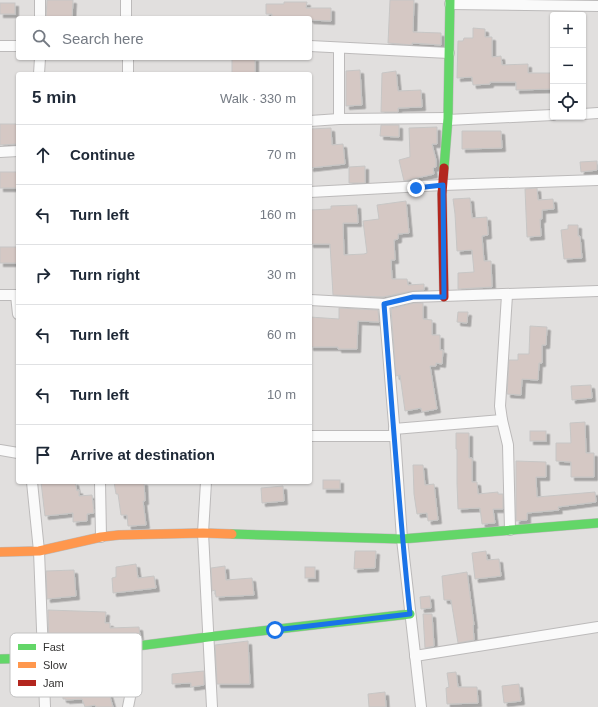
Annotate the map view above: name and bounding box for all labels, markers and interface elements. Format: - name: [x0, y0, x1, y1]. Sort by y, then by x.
- map controls: [550, 12, 586, 120]
- button: +: [550, 12, 586, 48]
- search box: [16, 16, 312, 60]
- icon: search: [30, 27, 52, 49]
- text: Search here: [62, 30, 144, 47]
- button: −: [550, 48, 586, 84]
- button: locate: [550, 84, 586, 120]
- text: 5 min: [32, 88, 76, 107]
- text: Walk · 330 m: [220, 91, 296, 106]
- icon: ahead: [32, 144, 54, 166]
- text: Continue: [70, 146, 135, 163]
- text: 70 m: [267, 147, 296, 162]
- route end: [407, 179, 425, 197]
- icon: left: [32, 204, 54, 226]
- text: Turn left: [70, 206, 129, 223]
- text: 160 m: [260, 207, 296, 222]
- icon: right: [32, 264, 54, 286]
- text: Turn right: [70, 266, 140, 283]
- text: 30 m: [267, 267, 296, 282]
- icon: left: [32, 324, 54, 346]
- text: Turn left: [70, 326, 129, 343]
- text: 60 m: [267, 327, 296, 342]
- icon: left: [32, 384, 54, 406]
- text: Turn left: [70, 386, 129, 403]
- text: 10 m: [267, 387, 296, 402]
- icon: arrive: [32, 444, 54, 466]
- text: Arrive at destination: [70, 446, 215, 463]
- route start: [266, 621, 284, 639]
- legend: [10, 633, 142, 697]
- text: Fast: [43, 641, 64, 653]
- text: Slow: [43, 659, 67, 671]
- text: Jam: [43, 677, 64, 689]

